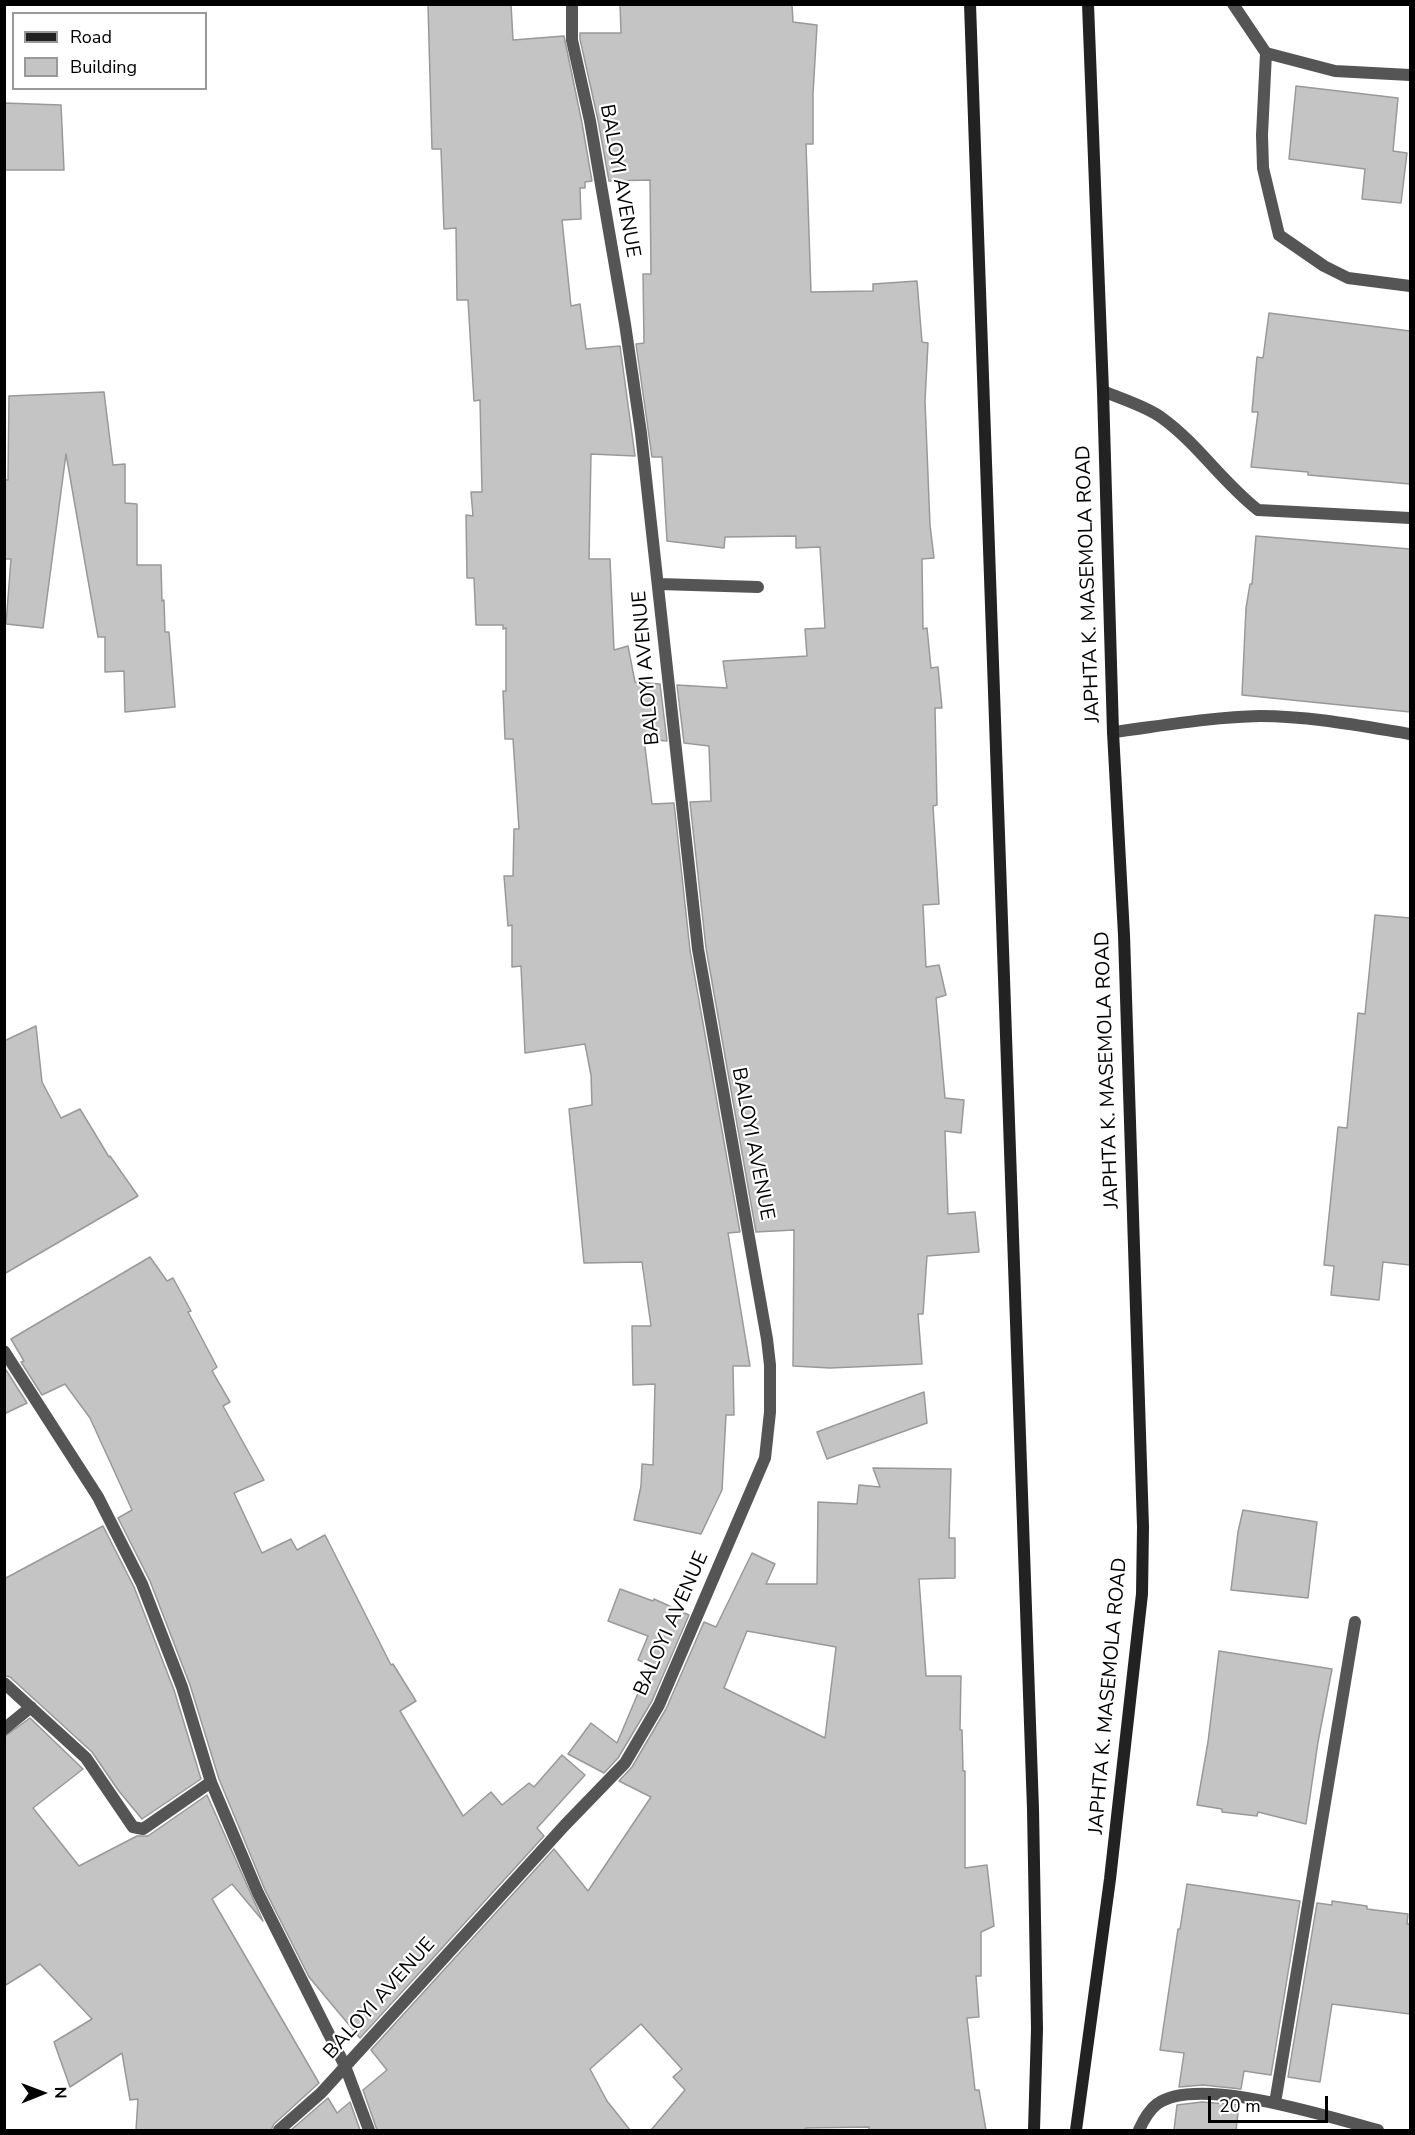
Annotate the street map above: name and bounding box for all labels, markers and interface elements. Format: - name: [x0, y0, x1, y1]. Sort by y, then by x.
- legend: [12, 12, 207, 90]
- text: Road: [70, 25, 112, 49]
- text: Building: [70, 55, 137, 79]
- street label: BALOYI AVENUE: [594, 103, 644, 259]
- street label: JAPHTA K. MASEMOLA ROAD: [1072, 445, 1106, 723]
- street label: BALOYI AVENUE: [628, 590, 666, 746]
- street label: JAPHTA K. MASEMOLA ROAD: [1091, 931, 1125, 1209]
- street label: BALOYI AVENUE: [725, 1066, 779, 1222]
- street label: BALOYI AVENUE: [630, 1548, 714, 1700]
- street label: JAPHTA K. MASEMOLA ROAD: [1085, 1557, 1133, 1835]
- street label: BALOYI AVENUE: [319, 1933, 441, 2065]
- north arrow: [12, 2063, 72, 2123]
- scale bar: [1211, 2084, 1331, 2122]
- text: N: [49, 2087, 71, 2099]
- text: 20 m: [1219, 2094, 1261, 2118]

